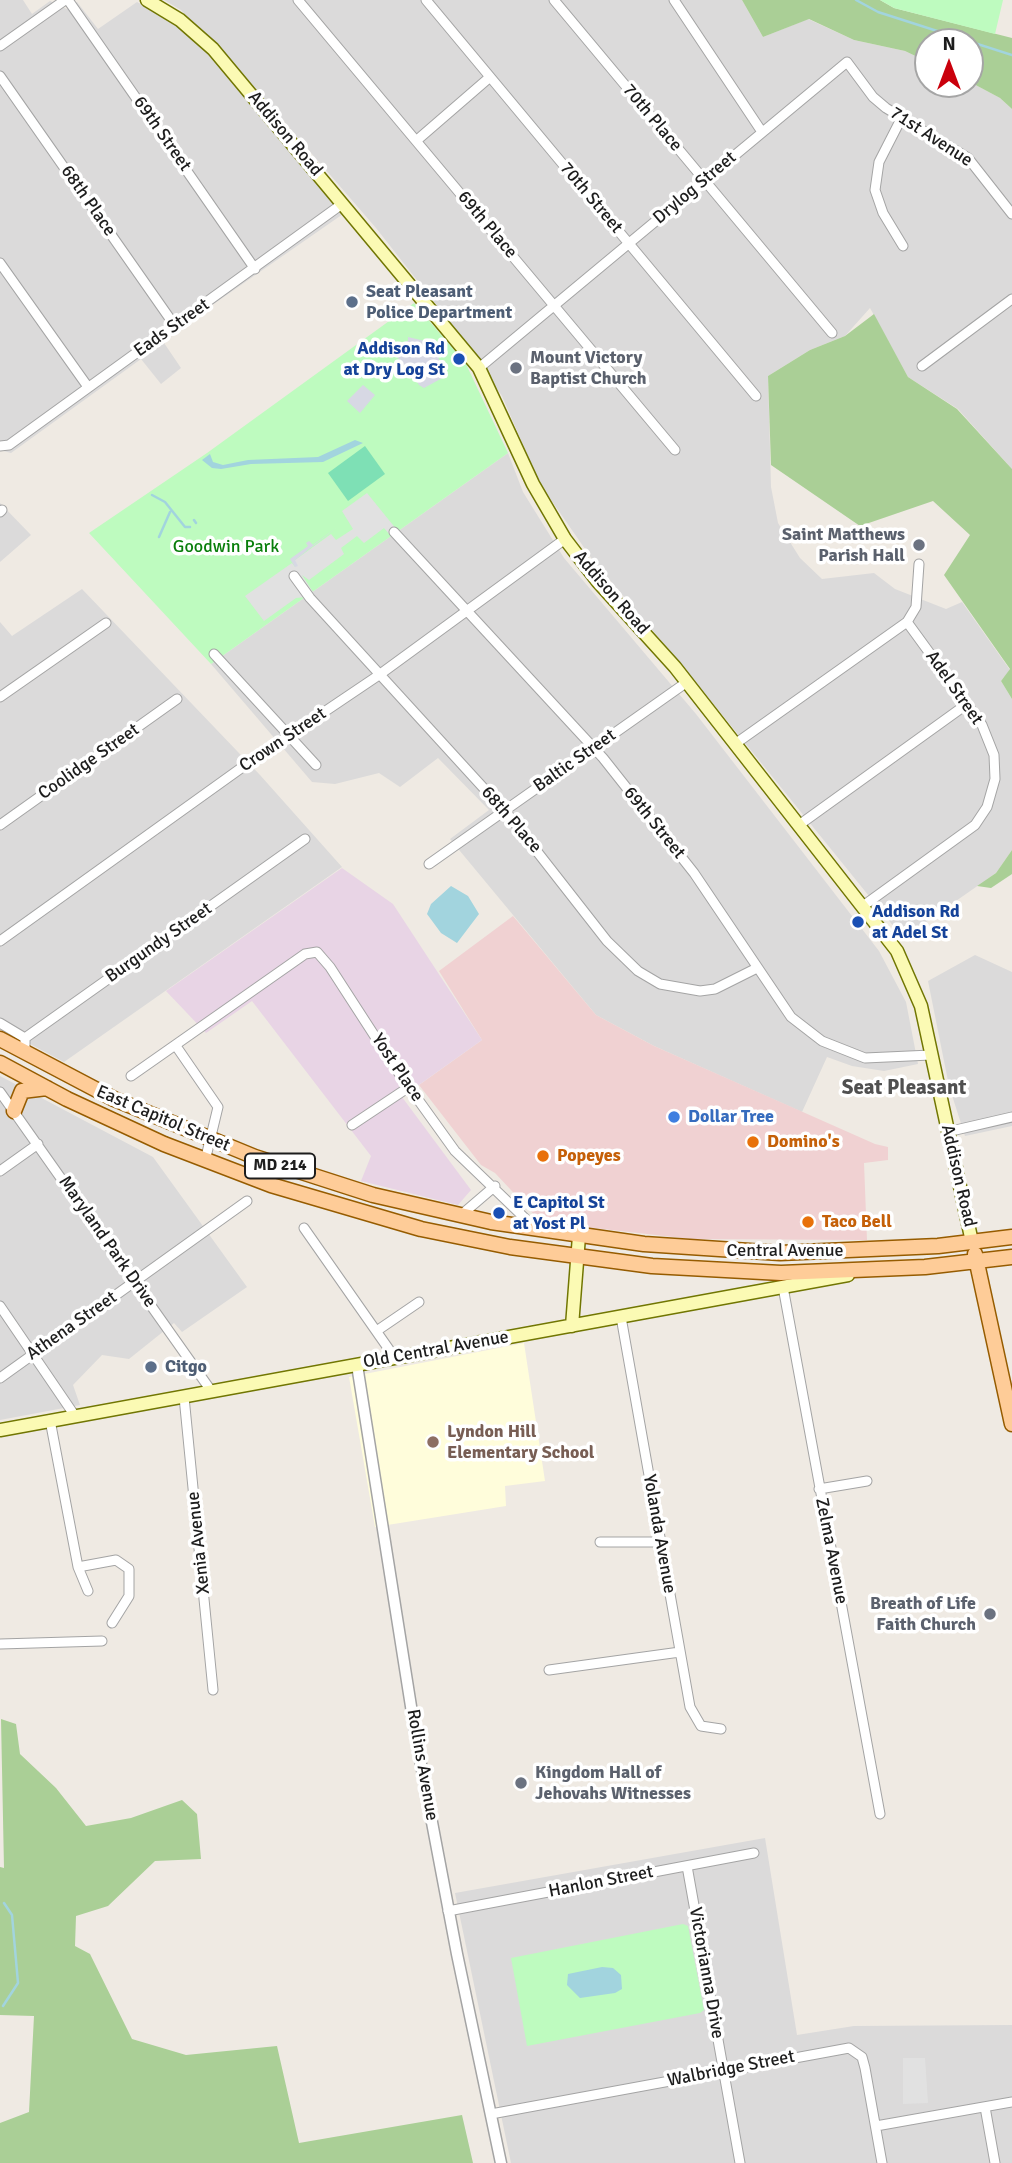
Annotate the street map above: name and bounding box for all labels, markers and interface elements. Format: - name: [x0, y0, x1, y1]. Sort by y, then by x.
- north arrow: [914, 28, 984, 98]
- text: N: [942, 32, 956, 56]
- street label: 70th Place: [618, 80, 686, 156]
- street label: Addison Road: [243, 87, 327, 181]
- street label: 69th Street: [128, 92, 196, 176]
- street label: 71st Avenue: [886, 102, 976, 172]
- street label: Drylog Street: [649, 147, 741, 229]
- street label: 70th Street: [555, 158, 627, 238]
- street label: 68th Place: [56, 161, 120, 241]
- street label: 69th Place: [453, 187, 521, 263]
- place label: Seat Pleasant Police Department: [366, 281, 512, 324]
- street label: Eads Street: [130, 294, 214, 362]
- marker: Seat Pleasant Police Department: [344, 294, 360, 310]
- place label: Addison Rd at Dry Log St: [344, 338, 445, 380]
- place label: Mount Victory Baptist Church: [530, 347, 647, 390]
- marker: Addison Rd at Dry Log St: [451, 351, 467, 367]
- marker: Mount Victory Baptist Church: [508, 360, 524, 376]
- place label: Saint Matthews Parish Hall: [782, 524, 905, 566]
- park label: Goodwin Park: [173, 536, 279, 558]
- marker: Saint Matthews Parish Hall: [911, 537, 927, 553]
- street label: Addison Road: [569, 547, 653, 639]
- street label: Adel Street: [921, 647, 987, 729]
- street label: Crown Street: [235, 703, 331, 777]
- street label: Coolidge Street: [34, 719, 144, 805]
- street label: Baltic Street: [530, 725, 620, 797]
- street label: 68th Place: [476, 782, 546, 858]
- street label: 69th Street: [618, 783, 690, 863]
- street label: Burgundy Street: [102, 898, 216, 988]
- place label: Addison Rd at Adel St: [872, 901, 960, 944]
- marker: Addison Rd at Adel St: [850, 914, 866, 930]
- street label: Yost Place: [366, 1030, 428, 1106]
- district label: Seat Pleasant: [842, 1075, 966, 1101]
- street label: East Capitol Street: [93, 1081, 233, 1157]
- place label: Dollar Tree: [688, 1106, 774, 1128]
- marker: Dollar Tree: [666, 1109, 682, 1125]
- street label: Addison Road: [936, 1123, 980, 1229]
- place label: Domino's: [767, 1131, 840, 1153]
- marker: Domino's: [745, 1134, 761, 1150]
- place label: Popeyes: [557, 1145, 621, 1167]
- marker: Popeyes: [535, 1148, 551, 1164]
- road number: MD 214: [245, 1154, 315, 1178]
- street label: Maryland Park Drive: [53, 1172, 161, 1312]
- place label: E Capitol St at Yost Pl: [513, 1192, 605, 1234]
- marker: E Capitol St at Yost Pl: [491, 1205, 507, 1221]
- place label: Taco Bell: [822, 1211, 892, 1233]
- marker: Taco Bell: [800, 1214, 816, 1230]
- street label: Central Avenue: [726, 1240, 844, 1262]
- street label: Athena Street: [23, 1287, 121, 1365]
- street label: Old Central Avenue: [361, 1327, 511, 1373]
- place label: Citgo: [165, 1356, 207, 1378]
- marker: Citgo: [143, 1359, 159, 1375]
- place label: Lyndon Hill Elementary School: [447, 1421, 594, 1464]
- marker: Lyndon Hill Elementary School: [425, 1434, 441, 1450]
- street label: Yolanda Avenue: [638, 1473, 680, 1595]
- street label: Xenia Avenue: [183, 1491, 215, 1595]
- street label: Zelma Avenue: [810, 1496, 852, 1606]
- place label: Breath of Life Faith Church: [870, 1593, 976, 1636]
- marker: Breath of Life Faith Church: [982, 1606, 998, 1622]
- street label: Rollins Avenue: [402, 1707, 442, 1823]
- place label: Kingdom Hall of Jehovahs Witnesses: [535, 1762, 691, 1804]
- marker: Kingdom Hall of Jehovahs Witnesses: [513, 1775, 529, 1791]
- street label: Hanlon Street: [547, 1861, 655, 1903]
- street label: Victorianna Drive: [684, 1906, 728, 2040]
- street label: Walbridge Street: [665, 2046, 797, 2092]

